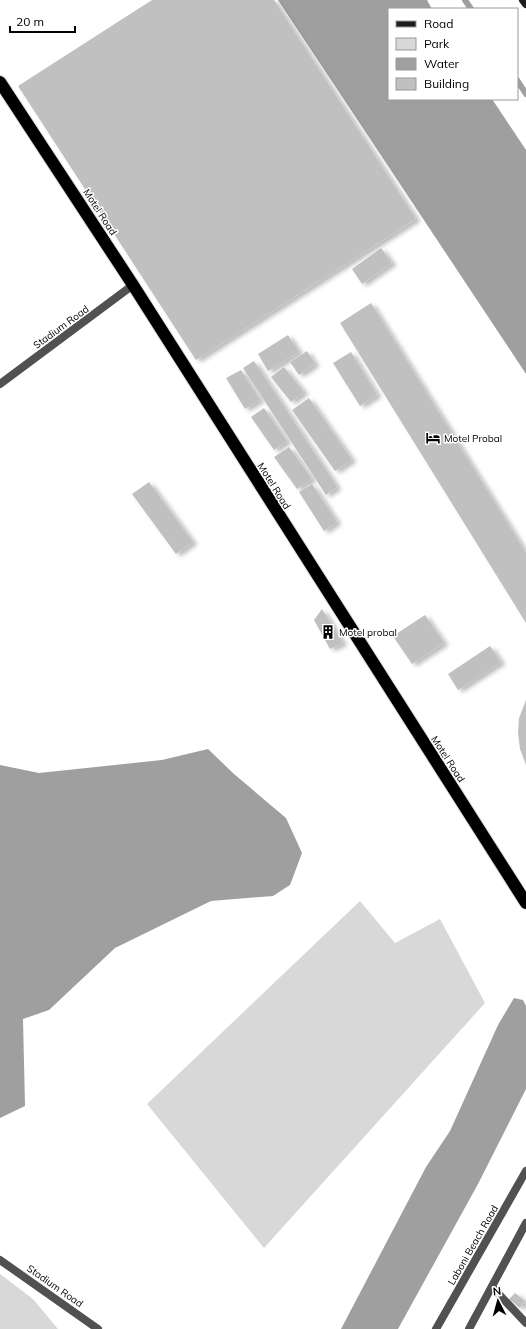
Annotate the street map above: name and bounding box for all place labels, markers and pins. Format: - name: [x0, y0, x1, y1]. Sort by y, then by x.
- hotel icon: Motel Probal: [425, 430, 441, 446]
- place label: Motel Probal: [444, 432, 502, 445]
- building icon: Motel probal: [320, 624, 336, 640]
- place label: Motel probal: [339, 626, 397, 639]

